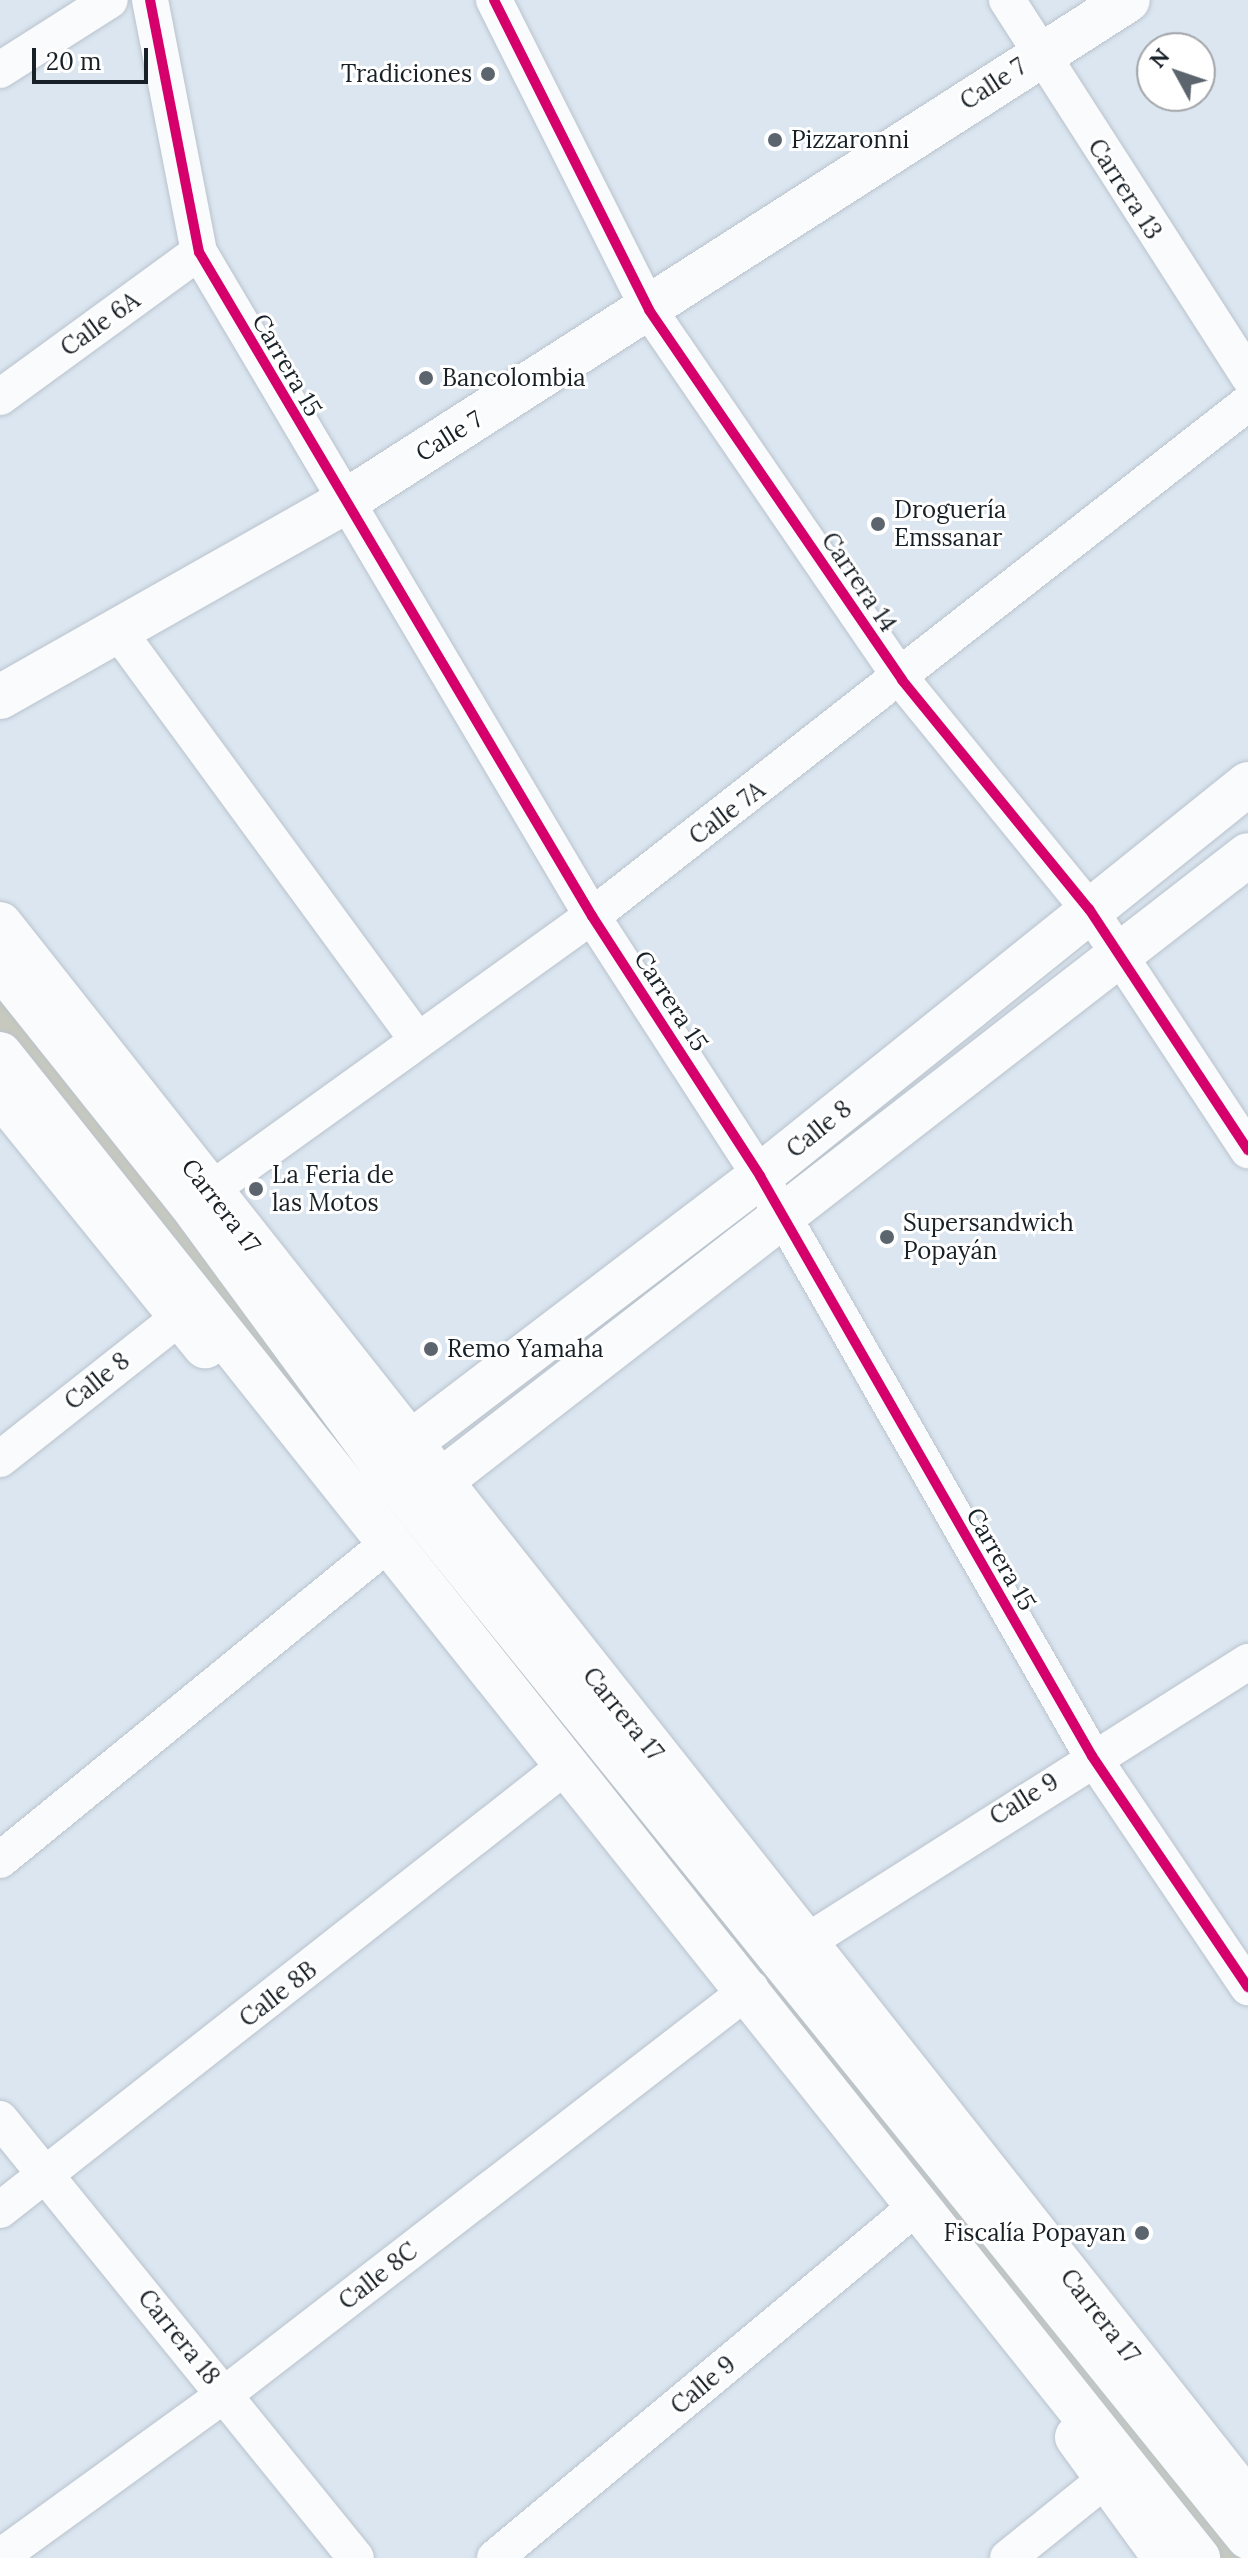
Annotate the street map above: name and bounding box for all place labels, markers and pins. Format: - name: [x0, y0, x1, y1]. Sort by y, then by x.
- place label: Tradiciones: [341, 60, 472, 88]
- marker: Tradiciones: [479, 65, 497, 83]
- place label: Pizzaronni: [791, 126, 909, 154]
- marker: Pizzaronni: [766, 131, 784, 149]
- place label: Bancolombia: [442, 364, 586, 392]
- marker: Bancolombia: [417, 369, 435, 387]
- place label: Droguería Emssanar: [894, 496, 1006, 552]
- marker: Droguería Emssanar: [869, 515, 887, 533]
- place label: La Feria de las Motos: [272, 1161, 394, 1217]
- marker: La Feria de las Motos: [247, 1180, 265, 1198]
- place label: Supersandwich Popayán: [903, 1209, 1074, 1265]
- marker: Supersandwich Popayán: [878, 1228, 896, 1246]
- place label: Remo Yamaha: [447, 1335, 604, 1363]
- marker: Remo Yamaha: [422, 1340, 440, 1358]
- place label: Fiscalía Popayan: [944, 2219, 1126, 2247]
- marker: Fiscalía Popayan: [1133, 2224, 1151, 2242]

